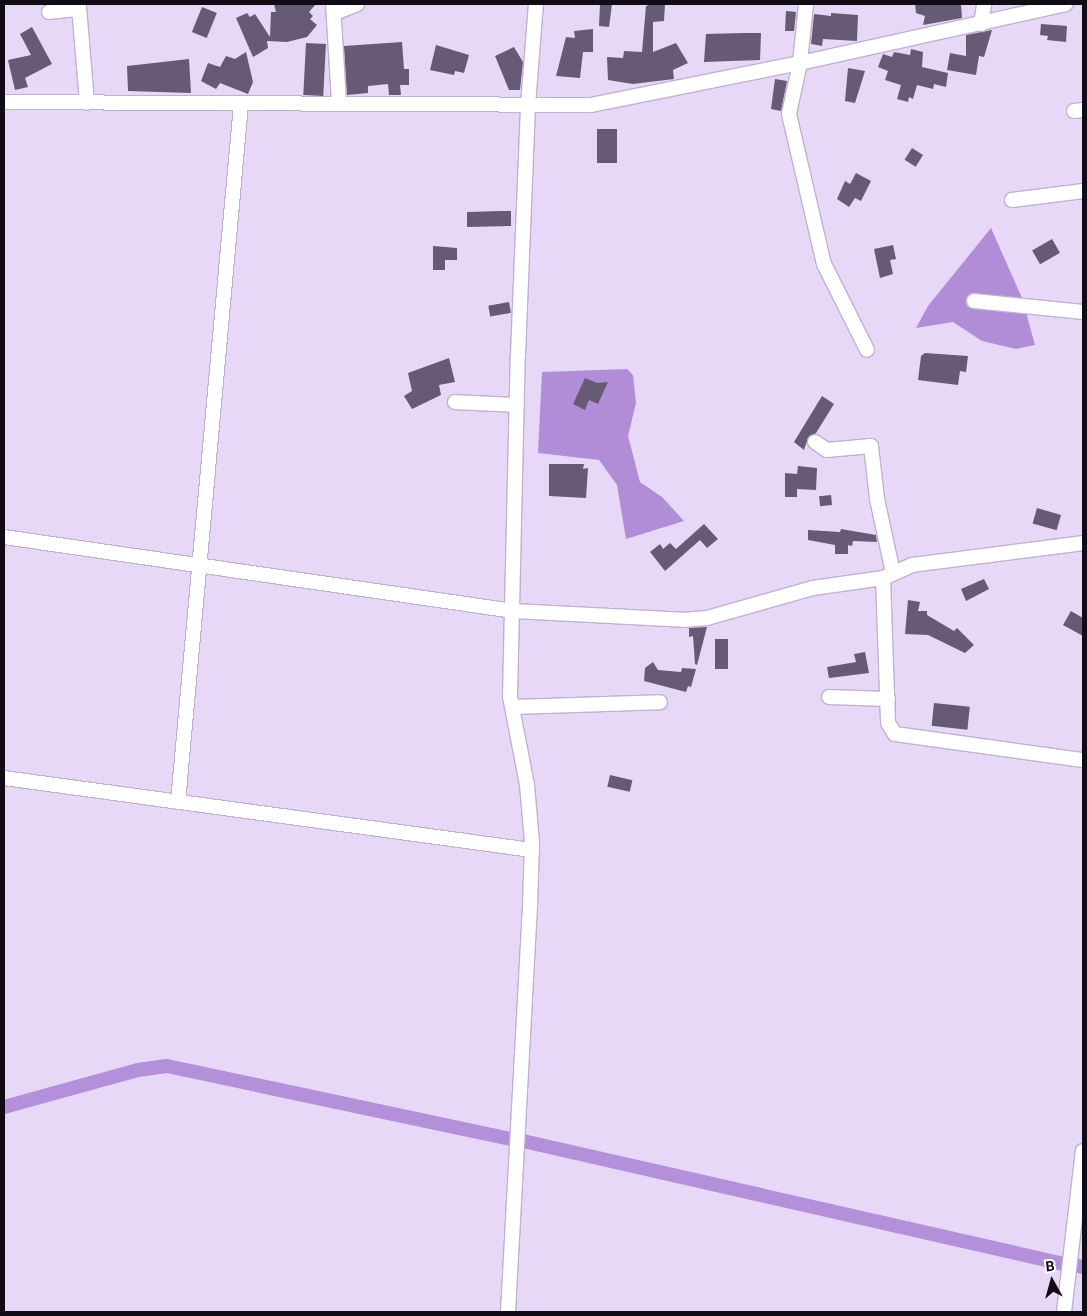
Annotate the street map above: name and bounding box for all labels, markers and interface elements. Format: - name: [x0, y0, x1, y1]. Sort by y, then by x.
- north arrow: [1027, 1256, 1077, 1306]
- text: B: [1045, 1258, 1056, 1275]

